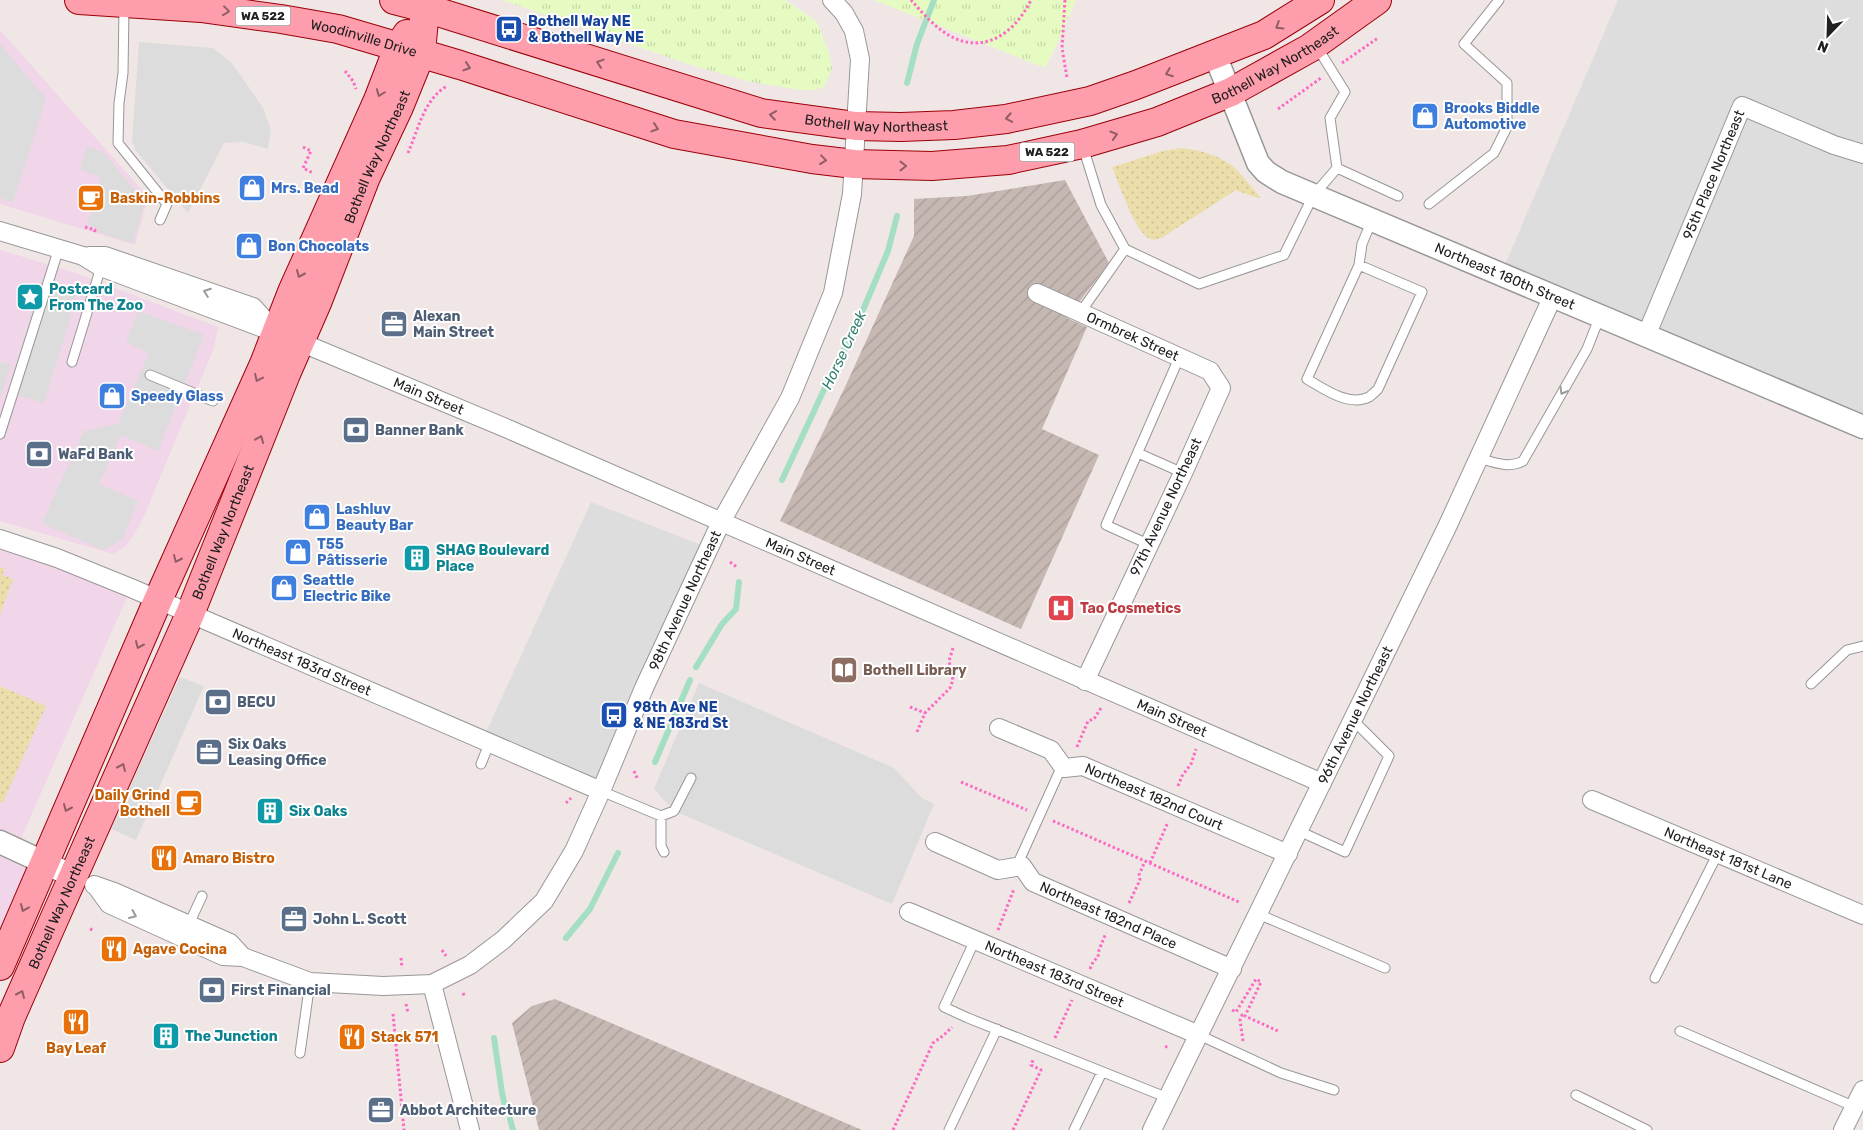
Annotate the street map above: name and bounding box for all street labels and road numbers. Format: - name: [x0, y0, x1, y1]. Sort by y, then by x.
- road number: WA 522: [236, 7, 290, 26]
- street label: Woodinville Drive: [309, 16, 419, 60]
- street label: Bothell Way Northeast: [1209, 22, 1342, 108]
- street label: Bothell Way Northeast: [340, 87, 414, 226]
- street label: 95th Place Northeast: [1679, 107, 1748, 242]
- street label: Bothell Way Northeast: [803, 111, 949, 136]
- road number: WA 522: [1020, 142, 1074, 162]
- street label: Northeast 180th Street: [1432, 239, 1578, 313]
- street label: Ormbrek Street: [1084, 308, 1182, 365]
- street label: Main Street: [391, 374, 467, 418]
- street label: 97th Avenue Northeast: [1127, 435, 1206, 579]
- street label: Bothell Way Northeast: [188, 462, 258, 602]
- street label: 98th Avenue Northeast: [645, 527, 725, 673]
- street label: Main Street: [763, 534, 839, 579]
- street label: Northeast 183rd Street: [230, 624, 374, 699]
- street label: 96th Avenue Northeast: [1314, 643, 1396, 787]
- street label: Main Street: [1134, 695, 1210, 741]
- street label: Northeast 182nd Court: [1082, 759, 1226, 834]
- street label: Northeast 181st Lane: [1662, 823, 1795, 893]
- street label: Bothell Way Northeast: [25, 833, 99, 972]
- street label: Northeast 182nd Place: [1037, 878, 1180, 952]
- street label: Northeast 183rd Street: [982, 937, 1127, 1011]

